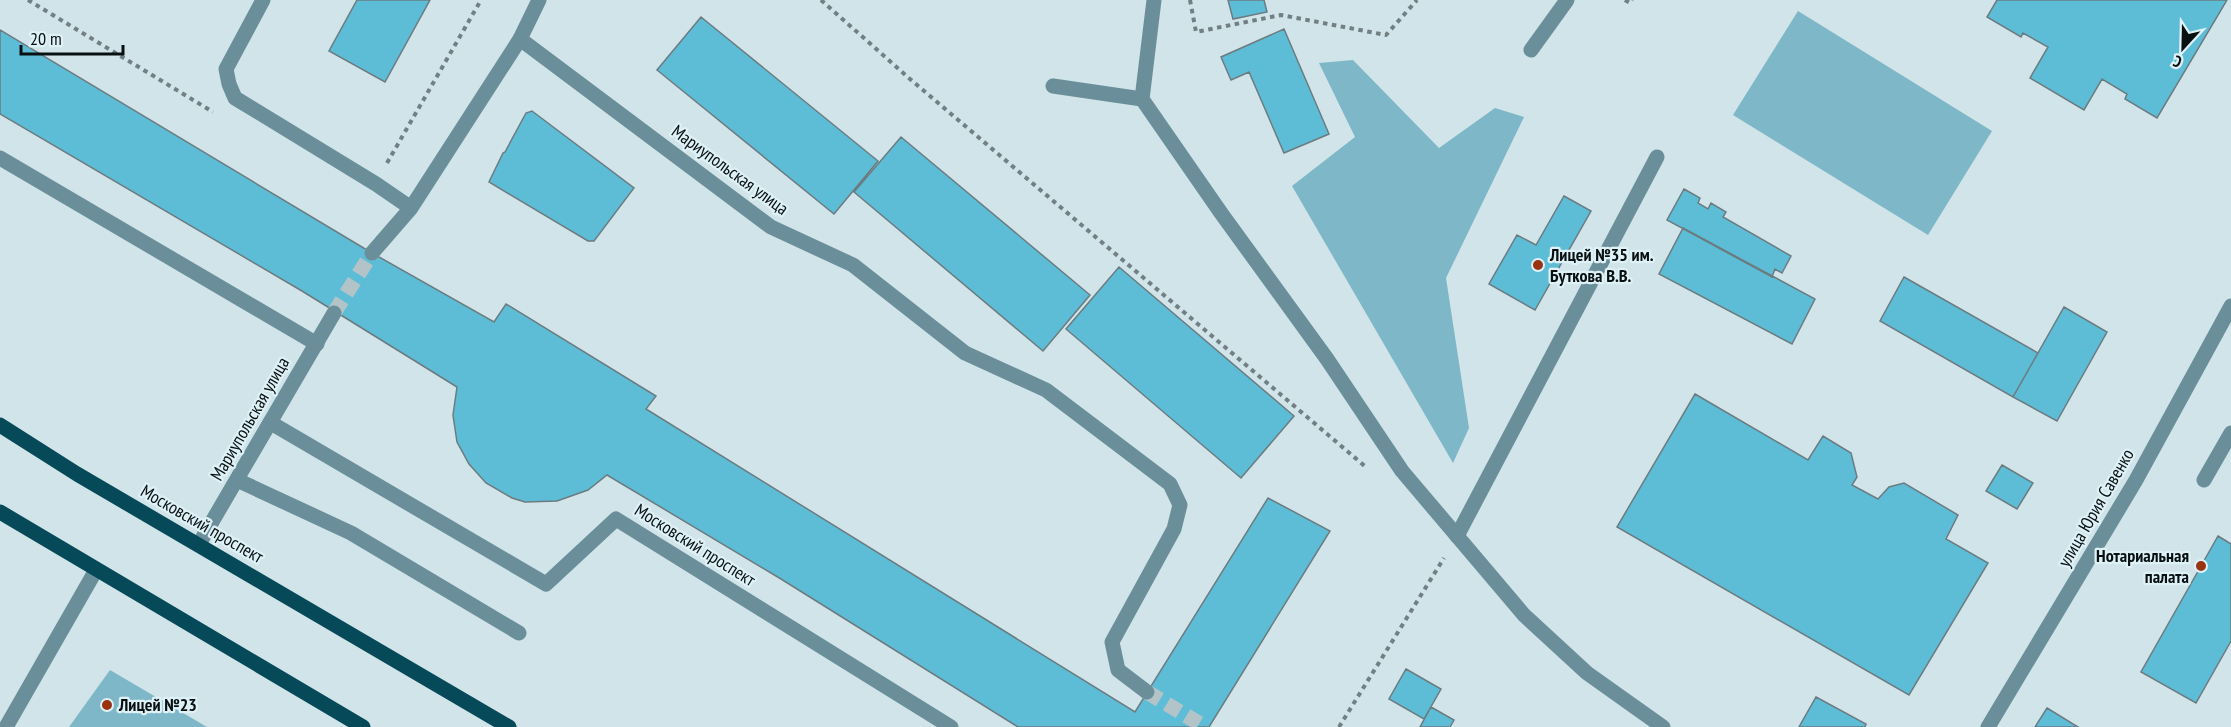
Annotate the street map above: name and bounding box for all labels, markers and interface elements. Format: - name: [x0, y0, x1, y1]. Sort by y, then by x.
- scale bar: [21, 18, 123, 56]
- north arrow: [2153, 18, 2213, 78]
- text: 20 m: [30, 27, 62, 50]
- text: С: [2170, 51, 2185, 73]
- street label: Мариупольская улица: [667, 119, 793, 220]
- place label: Лицей №35 им. Буткова В.В.: [1549, 243, 1654, 287]
- marker: Лицей №35 им. Буткова В.В.: [1531, 258, 1545, 272]
- street label: Мариупольская улица: [205, 353, 294, 485]
- street label: улица Юрия Савенко: [2052, 444, 2139, 571]
- street label: Московский проспект: [137, 479, 268, 568]
- street label: Московский проспект: [631, 498, 760, 591]
- place label: Нотариальная палата: [2096, 544, 2189, 588]
- marker: Нотариальная палата: [2194, 559, 2208, 573]
- place label: Лицей №23: [118, 693, 197, 716]
- marker: Лицей №23: [100, 698, 114, 712]

